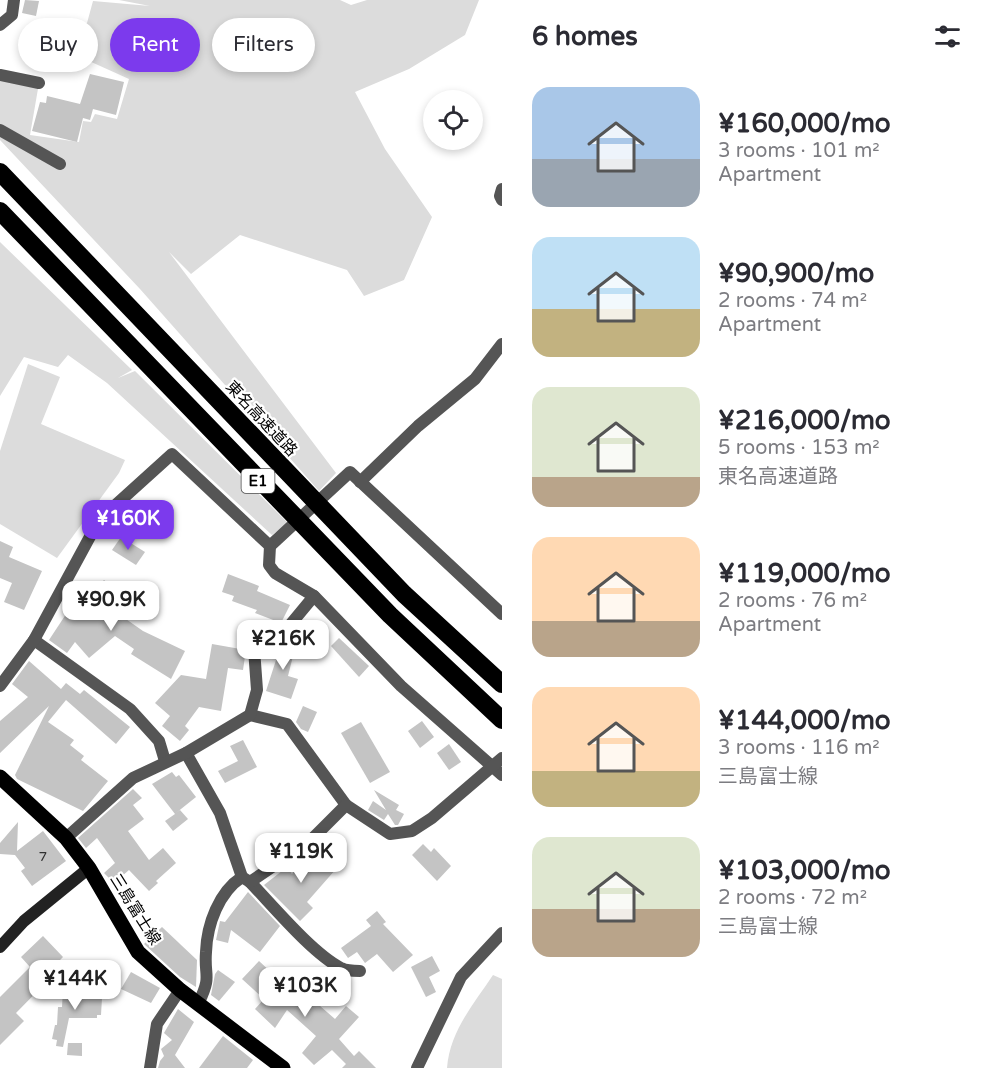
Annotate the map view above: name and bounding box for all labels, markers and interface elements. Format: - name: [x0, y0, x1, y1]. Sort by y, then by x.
- chip: Buy: [18, 18, 98, 72]
- chip: Rent: [110, 18, 200, 72]
- chip: Filters: [212, 18, 315, 72]
- icon: filters: [931, 20, 964, 53]
- text: 6 homes: [532, 21, 638, 52]
- map controls: [423, 90, 483, 150]
- button: locate: [423, 90, 483, 150]
- text: ¥160,000/mo: [718, 108, 891, 139]
- icon: home: [580, 111, 652, 183]
- text: 3 rooms · 101 m²: [718, 139, 880, 163]
- text: Apartment: [718, 163, 821, 187]
- text: ¥90,900/mo: [718, 258, 874, 289]
- icon: home: [580, 261, 652, 333]
- text: 2 rooms · 74 m²: [718, 289, 867, 313]
- text: Apartment: [718, 313, 821, 337]
- street label: 東名高速道路: [221, 377, 301, 461]
- text: ¥216,000/mo: [718, 405, 891, 436]
- icon: home: [580, 411, 652, 483]
- text: 5 rooms · 153 m²: [718, 436, 880, 460]
- text: 東名高速道路: [718, 465, 838, 489]
- road number: E1: [242, 469, 274, 493]
- pin: ¥160K: [86, 500, 170, 551]
- text: ¥160K: [96, 507, 160, 531]
- text: ¥119,000/mo: [718, 558, 891, 589]
- icon: home: [580, 561, 652, 633]
- pin: ¥90.9K: [62, 581, 160, 632]
- text: ¥90.9K: [76, 588, 146, 612]
- text: 2 rooms · 76 m²: [718, 589, 867, 613]
- text: Apartment: [718, 613, 821, 637]
- pin: ¥216K: [241, 620, 325, 671]
- text: ¥216K: [251, 627, 315, 651]
- text: ¥144,000/mo: [718, 705, 891, 736]
- icon: home: [580, 711, 652, 783]
- text: 3 rooms · 116 m²: [718, 736, 880, 760]
- text: 三島富士線: [718, 765, 818, 789]
- pin: ¥119K: [259, 833, 343, 884]
- text: ¥119K: [269, 840, 333, 864]
- house number: 7: [39, 848, 47, 865]
- text: ¥103,000/mo: [718, 855, 891, 886]
- icon: home: [580, 861, 652, 933]
- street label: 三島富士線: [105, 870, 165, 949]
- text: 2 rooms · 72 m²: [718, 886, 867, 910]
- text: 三島富士線: [718, 915, 818, 939]
- pin: ¥144K: [33, 960, 117, 1011]
- text: ¥144K: [43, 967, 107, 991]
- pin: ¥103K: [263, 967, 347, 1018]
- text: ¥103K: [273, 974, 337, 998]

